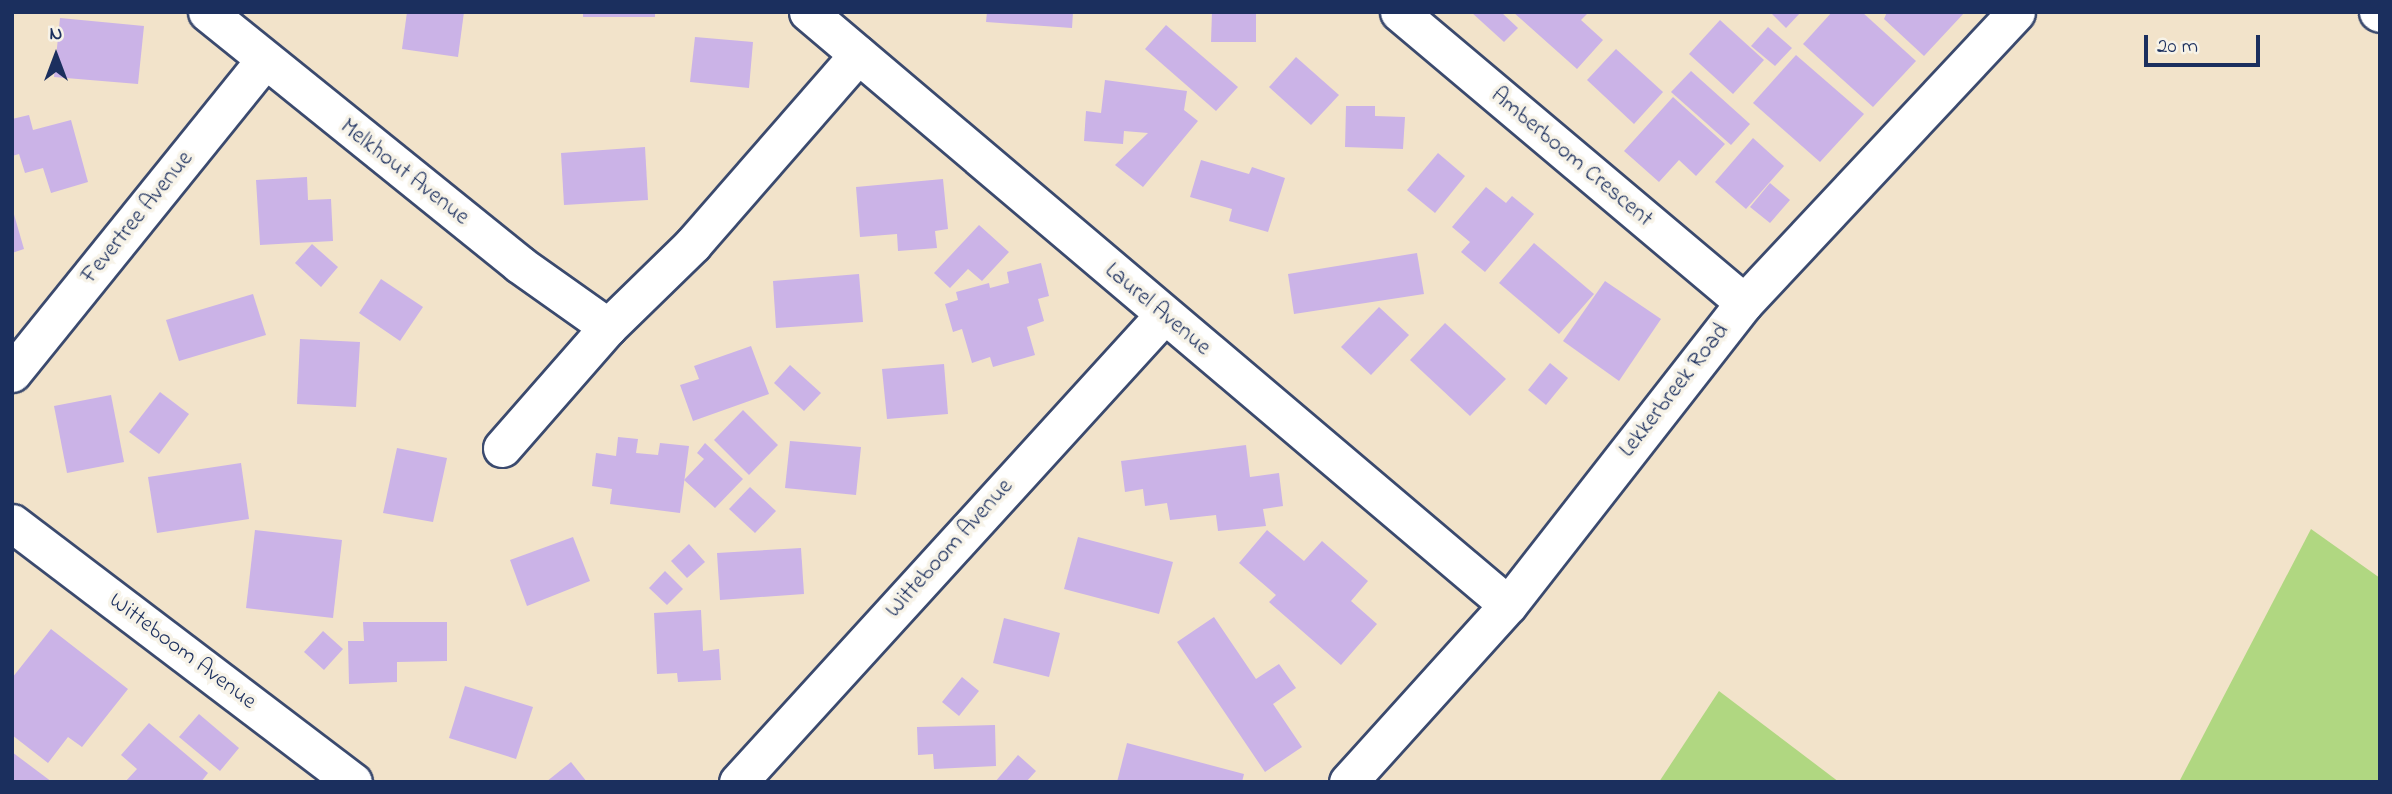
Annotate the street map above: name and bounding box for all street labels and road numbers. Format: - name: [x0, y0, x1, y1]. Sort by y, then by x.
- street label: Amberboom Crescent: [1485, 82, 1657, 234]
- street label: Melkhout Avenue: [334, 114, 474, 232]
- street label: Fevertree Avenue: [76, 146, 200, 290]
- street label: Laurel Avenue: [1098, 258, 1216, 362]
- street label: Lekkerbreek Road: [1614, 319, 1736, 463]
- street label: Witteboom Avenue: [880, 474, 1020, 624]
- street label: Witteboom Avenue: [103, 588, 261, 716]

